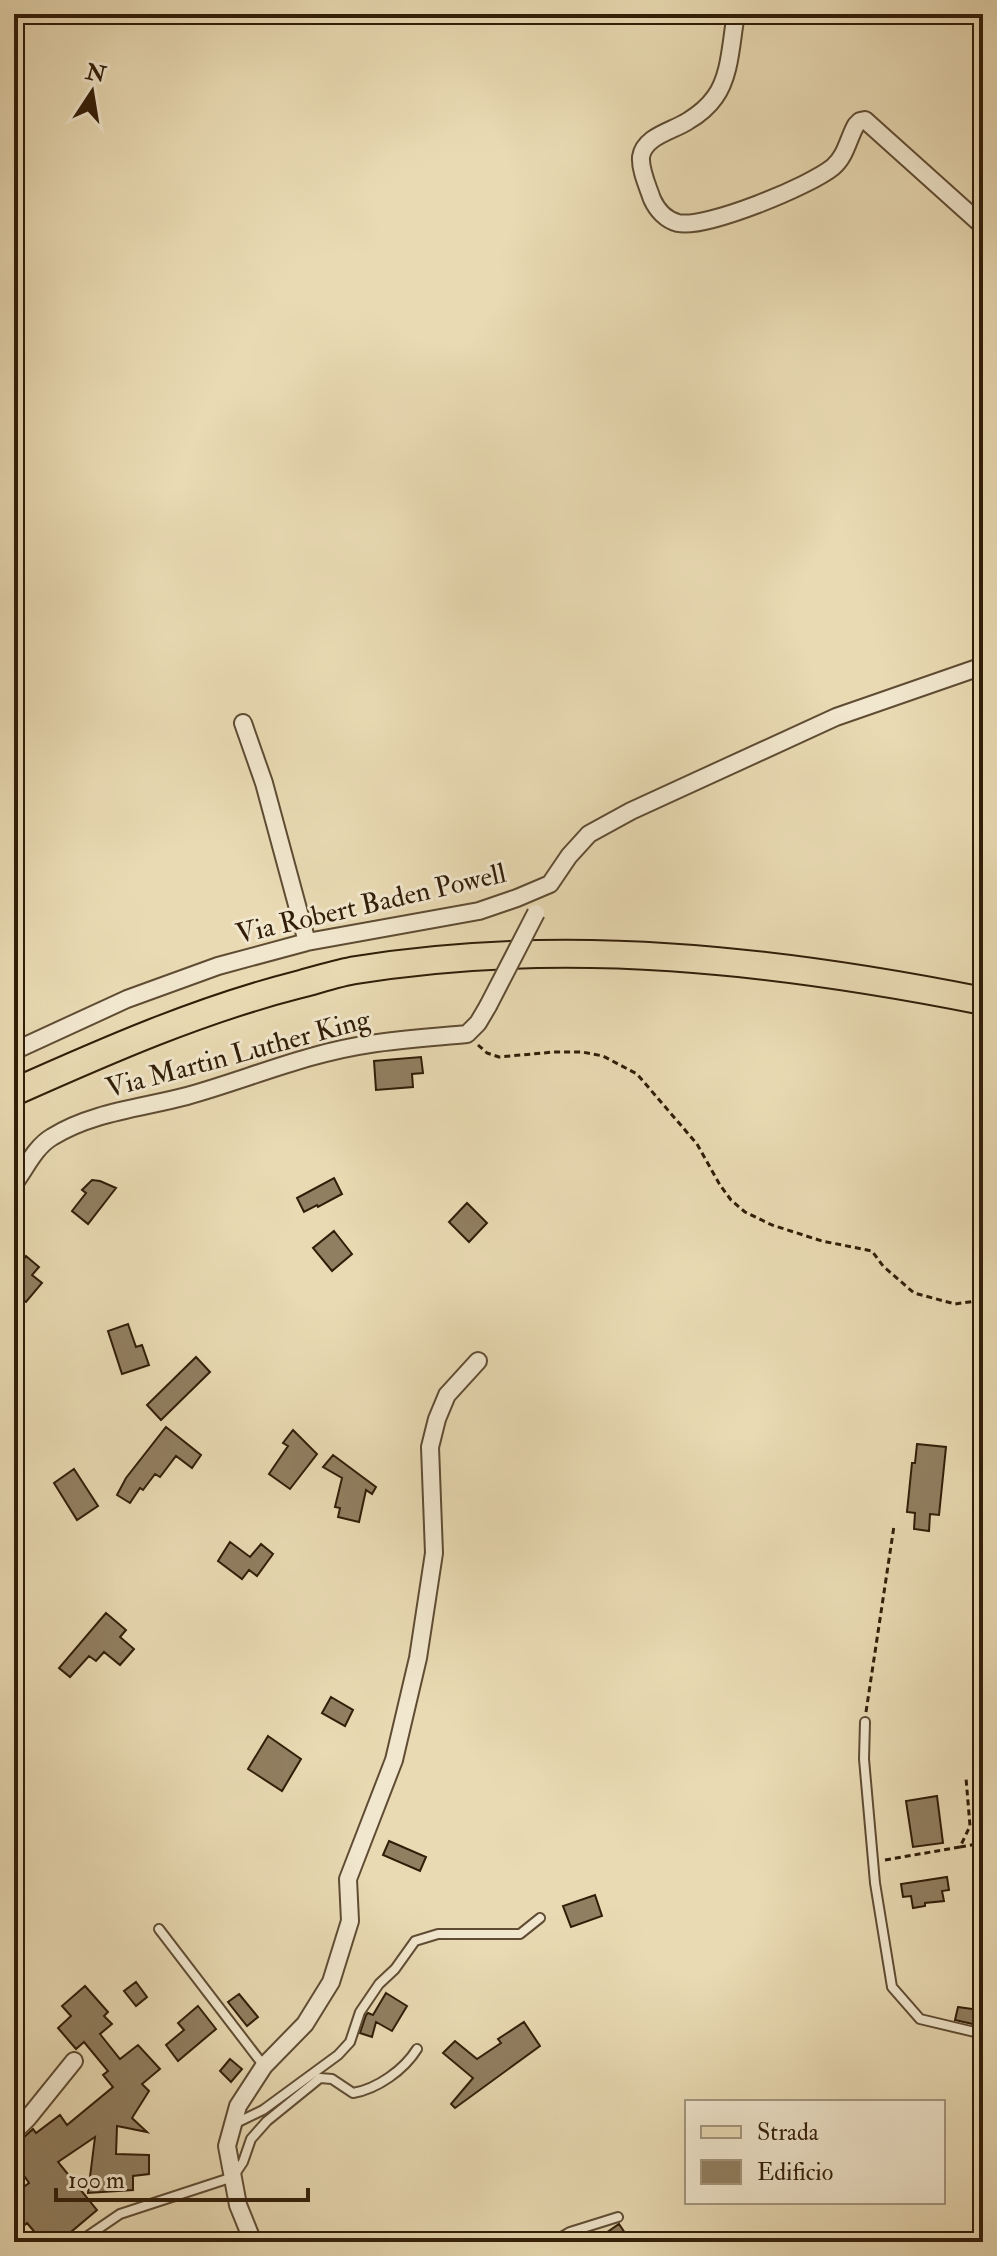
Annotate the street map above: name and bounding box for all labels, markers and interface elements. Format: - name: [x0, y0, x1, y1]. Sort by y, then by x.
- north arrow: [52, 52, 132, 132]
- text: N: [82, 57, 109, 89]
- street label: Via Robert Baden Powell: [232, 856, 510, 952]
- street label: Via Martin Luther King: [102, 1002, 375, 1106]
- legend: [685, 2100, 945, 2204]
- text: Strada: [757, 2117, 820, 2148]
- scale bar: [56, 2152, 308, 2202]
- text: Edificio: [757, 2157, 833, 2188]
- text: 100 m: [68, 2165, 125, 2196]

